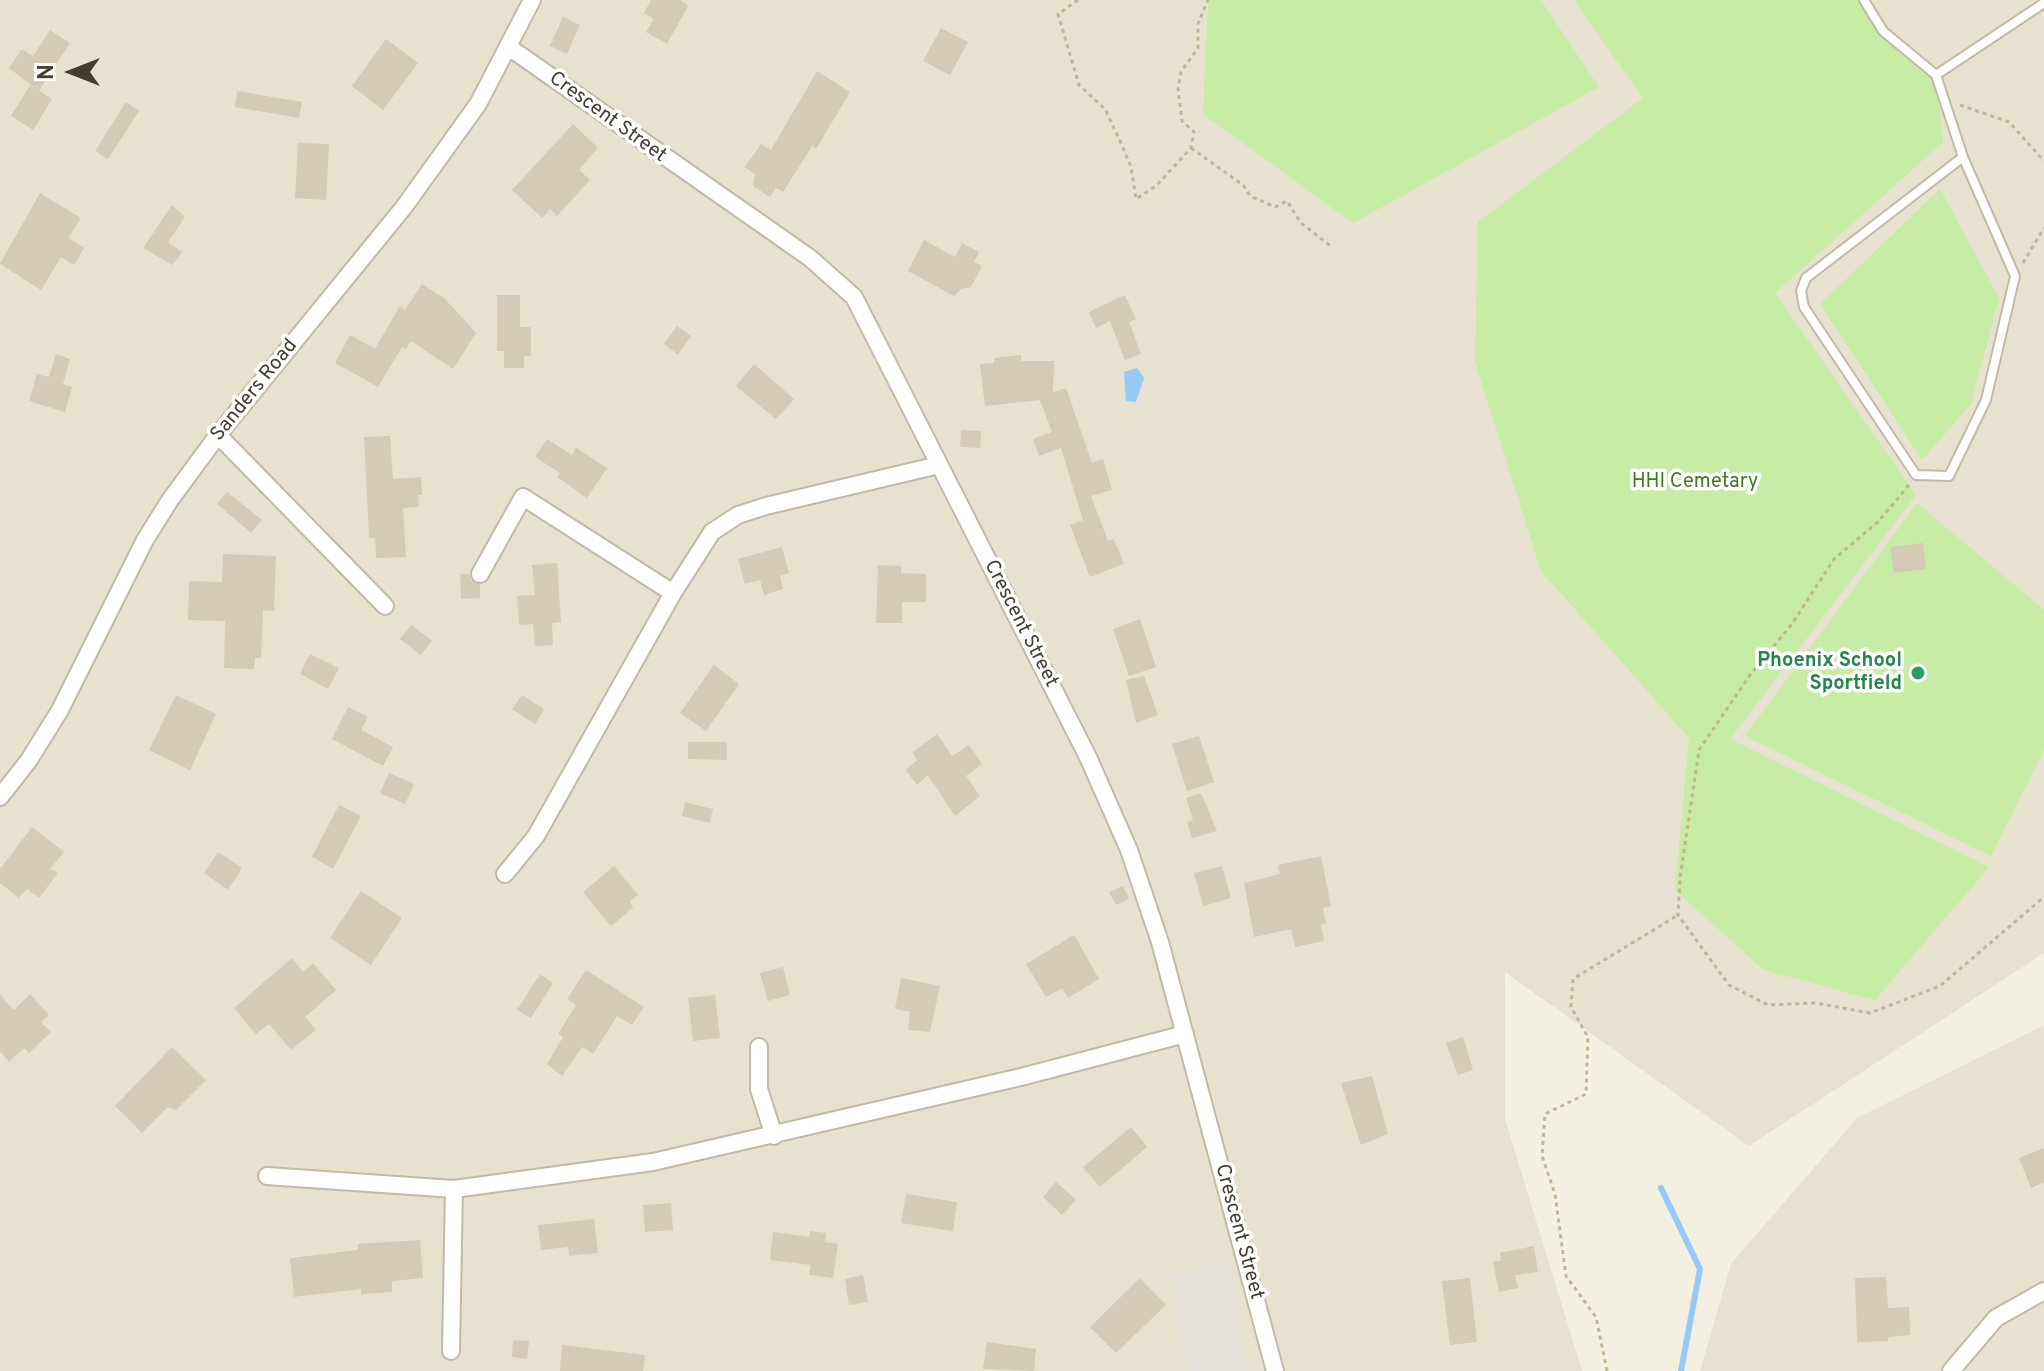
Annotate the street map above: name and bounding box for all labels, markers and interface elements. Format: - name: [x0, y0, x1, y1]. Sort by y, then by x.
- north arrow: [32, 32, 112, 112]
- text: N: [34, 64, 61, 80]
- street label: Crescent Street: [544, 67, 670, 169]
- street label: Sanders Road: [207, 335, 303, 447]
- park label: HHI Cemetary: [1632, 471, 1758, 495]
- street label: Crescent Street: [978, 556, 1062, 692]
- place label: Phoenix School Sportfield: [1757, 650, 1902, 697]
- marker: Phoenix School Sportfield: [1909, 664, 1927, 682]
- street label: Crescent Street: [1208, 1162, 1268, 1302]

